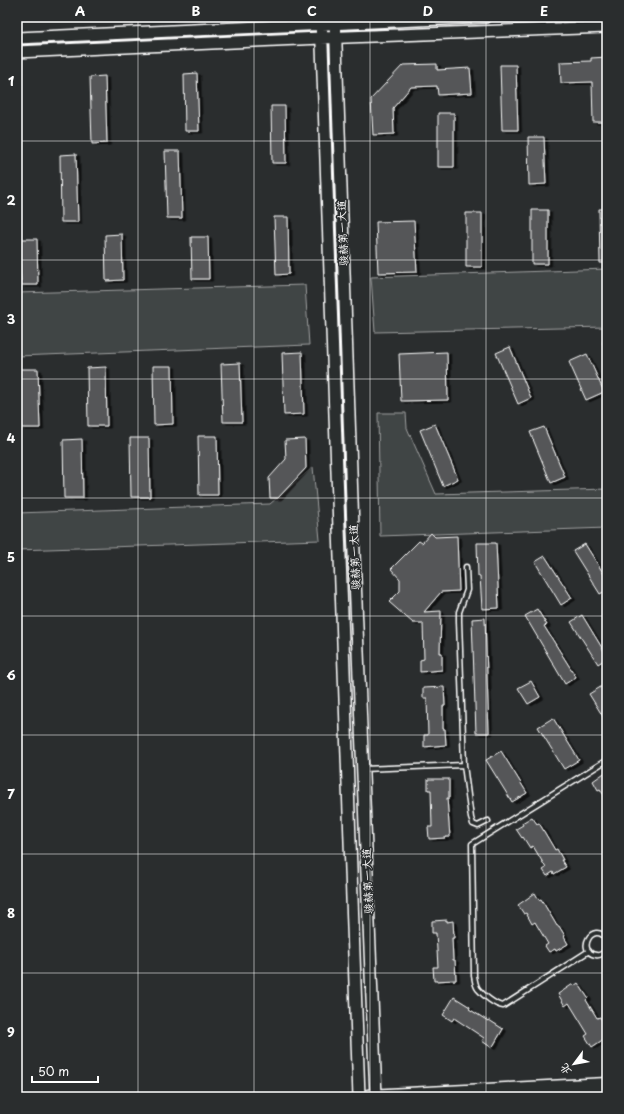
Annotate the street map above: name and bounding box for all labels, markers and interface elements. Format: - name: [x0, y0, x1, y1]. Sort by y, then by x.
- text: A: [75, 1, 85, 20]
- text: B: [192, 1, 201, 20]
- text: C: [307, 1, 317, 20]
- text: D: [423, 1, 433, 20]
- text: E: [540, 1, 548, 20]
- text: 1: [8, 71, 14, 90]
- text: 2: [6, 190, 16, 209]
- street label: 骏赫第一大道: [332, 200, 352, 266]
- text: 3: [7, 309, 16, 328]
- text: 4: [7, 428, 16, 447]
- street label: 骏赫第一大道: [344, 524, 364, 590]
- text: 5: [7, 547, 15, 566]
- text: 6: [6, 665, 16, 684]
- text: 7: [7, 784, 15, 803]
- street label: 骏赫第一大道: [357, 848, 377, 914]
- text: 8: [7, 903, 15, 922]
- text: 9: [7, 1022, 15, 1041]
- north arrow: [554, 1044, 594, 1084]
- scale bar: [32, 1058, 98, 1084]
- text: 北: [555, 1060, 575, 1079]
- text: 50 m: [38, 1062, 69, 1080]

